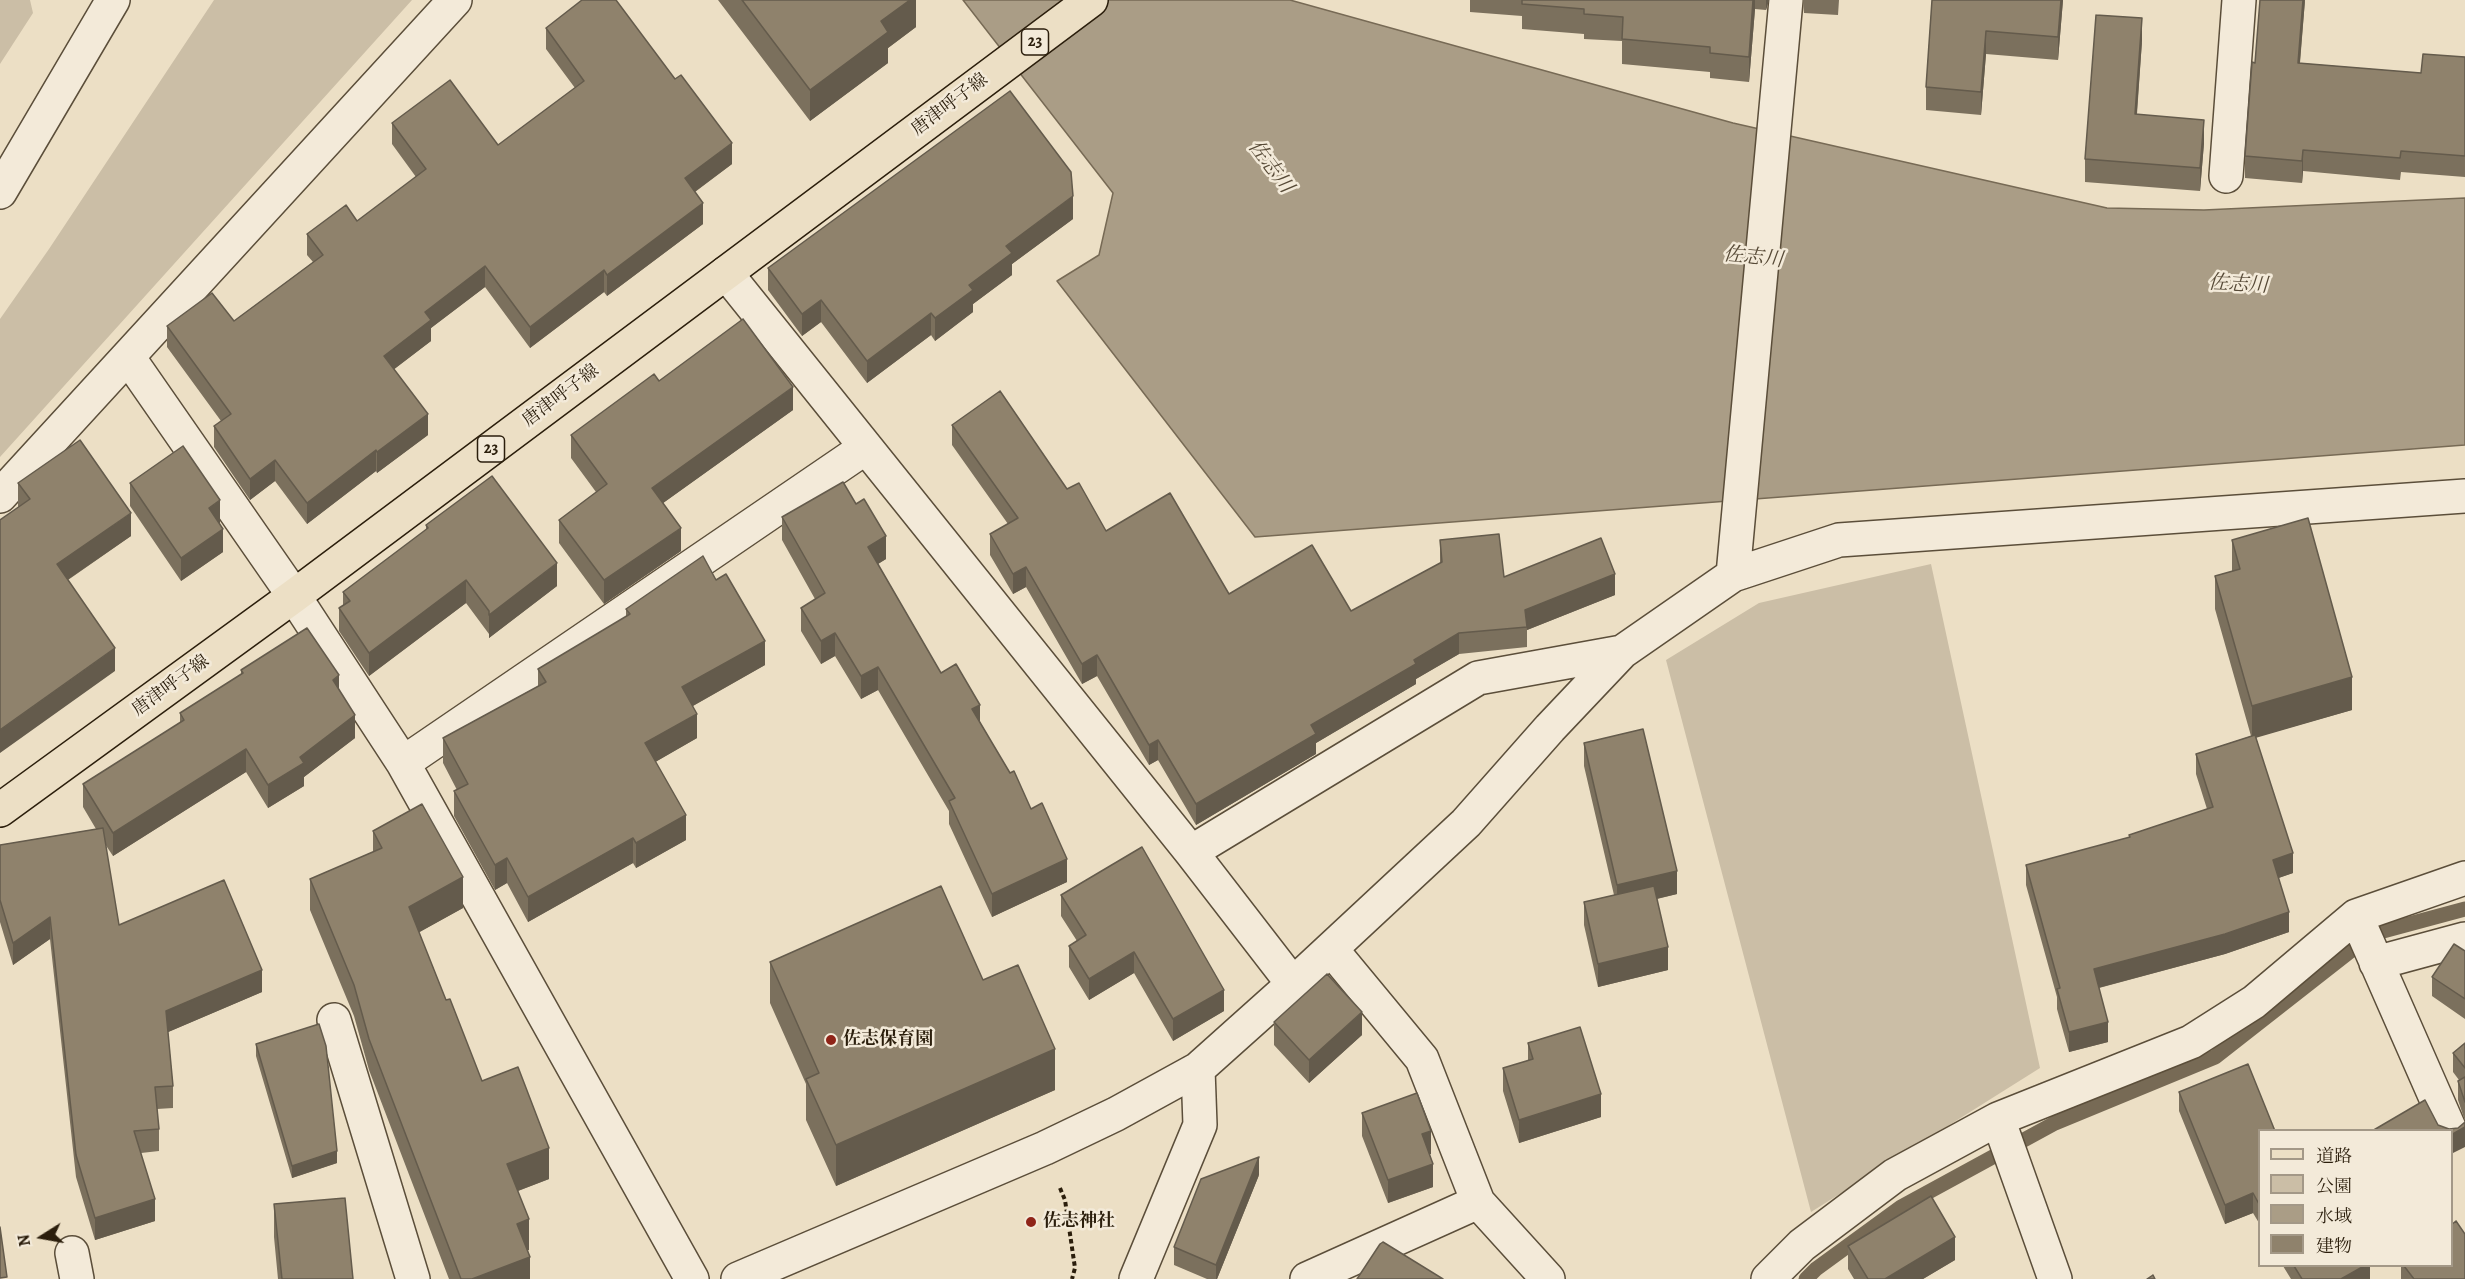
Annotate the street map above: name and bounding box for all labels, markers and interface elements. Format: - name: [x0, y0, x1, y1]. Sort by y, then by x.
- road number: 23: [1022, 29, 1048, 55]
- street label: 唐津呼子線: [908, 69, 992, 141]
- water label: 佐志川: [1242, 136, 1298, 198]
- water label: 佐志川: [1722, 243, 1784, 273]
- water label: 佐志川: [2207, 271, 2269, 299]
- street label: 唐津呼子線: [519, 360, 603, 432]
- road number: 23: [478, 436, 504, 462]
- street label: 唐津呼子線: [128, 651, 214, 721]
- place label: 佐志保育園: [843, 1029, 933, 1051]
- marker: 佐志保育園: [824, 1033, 838, 1047]
- legend: [2258, 1129, 2453, 1267]
- text: 道路: [2316, 1144, 2352, 1168]
- text: 公園: [2316, 1174, 2352, 1198]
- text: 水域: [2316, 1204, 2352, 1228]
- north arrow: [12, 1207, 72, 1267]
- place label: 佐志神社: [1043, 1211, 1115, 1233]
- marker: 佐志神社: [1024, 1215, 1038, 1229]
- text: N: [12, 1233, 36, 1248]
- text: 建物: [2316, 1234, 2352, 1258]

